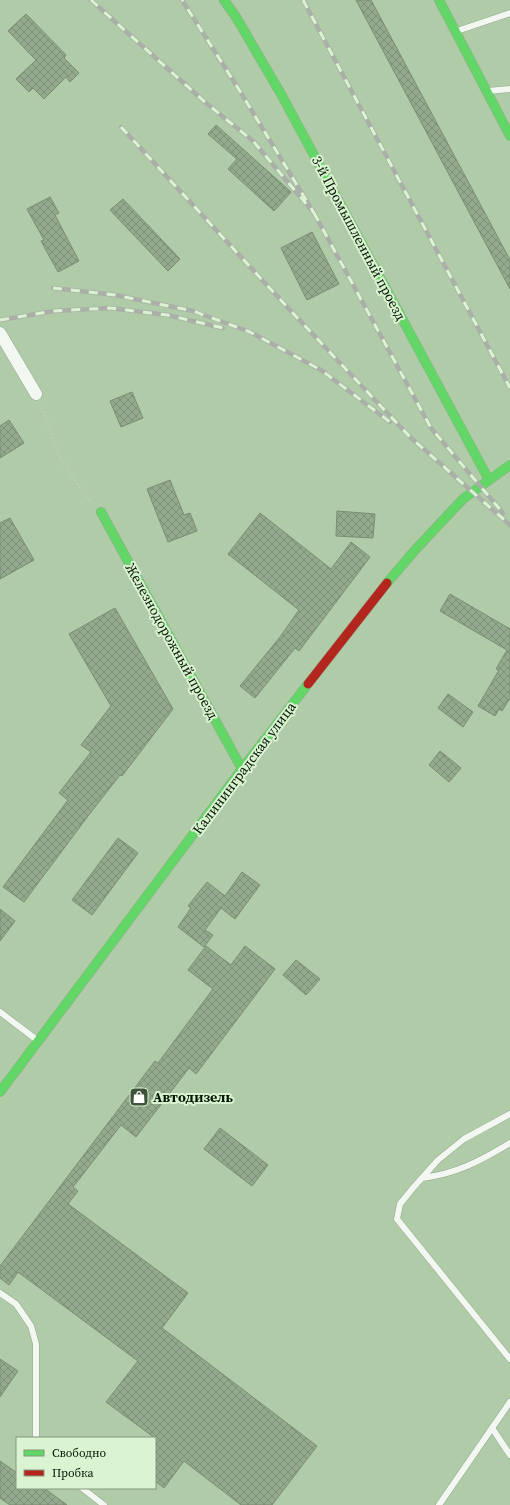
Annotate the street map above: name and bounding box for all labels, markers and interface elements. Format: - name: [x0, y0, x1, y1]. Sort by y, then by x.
- street label: 3-й Промышленный проезд: [307, 152, 411, 324]
- street label: Железнодорожный проезд: [121, 559, 223, 723]
- street label: Калининградская улица: [187, 697, 301, 838]
- shop icon: Автодизель: [128, 1086, 150, 1108]
- place label: Автодизель: [153, 1087, 233, 1107]
- legend: [16, 1437, 156, 1489]
- text: Свободно: [52, 1445, 107, 1461]
- text: Пробка: [52, 1465, 95, 1481]

